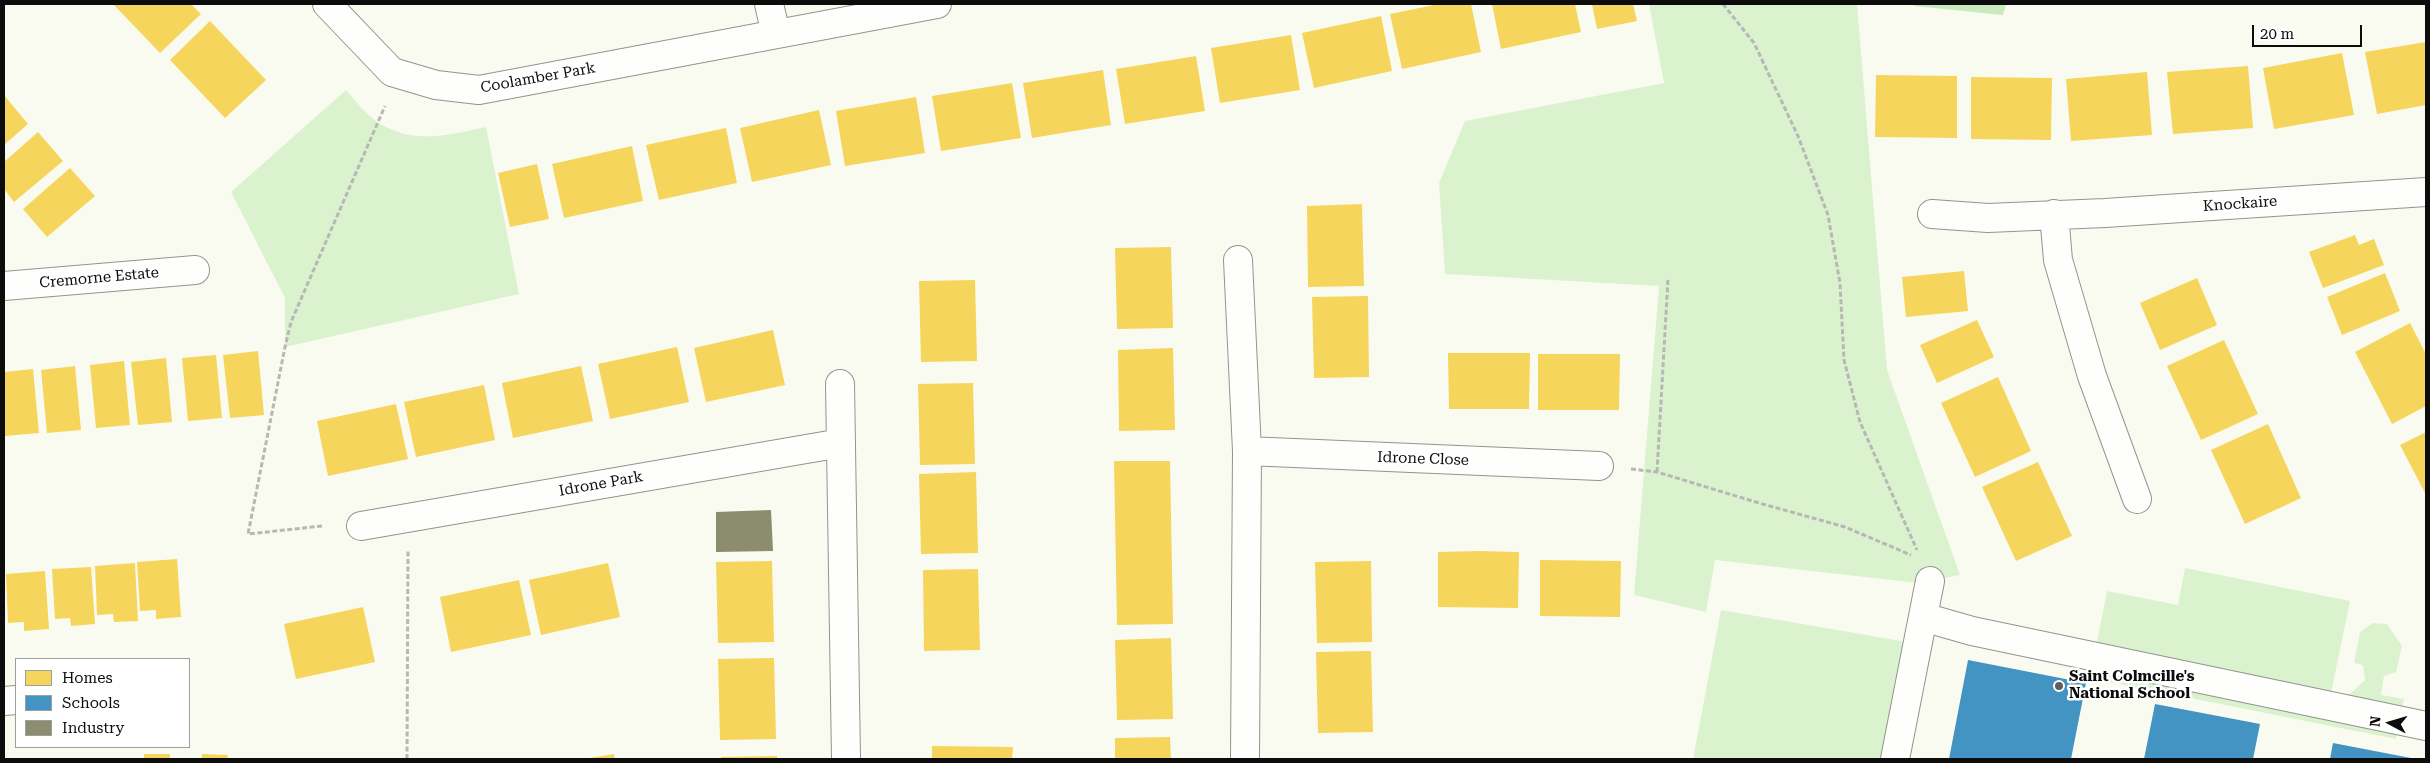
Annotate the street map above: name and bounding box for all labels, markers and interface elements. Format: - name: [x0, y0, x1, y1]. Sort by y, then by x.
- scale bar: [2255, 15, 2365, 47]
- text: 20 m: [2260, 25, 2294, 43]
- street label: Coolamber Park: [479, 59, 597, 97]
- street label: Knockaire: [2202, 192, 2278, 216]
- street label: Cremorne Estate: [38, 264, 160, 292]
- street label: Idrone Close: [1377, 448, 1469, 470]
- street label: Idrone Park: [558, 468, 644, 500]
- legend: [15, 658, 190, 748]
- place label: Saint Colmcille's National School: [2069, 668, 2194, 703]
- text: Homes: [62, 669, 113, 687]
- marker: Saint Colmcille's National School: [2053, 680, 2065, 692]
- text: Schools: [62, 694, 120, 712]
- north arrow: [2365, 698, 2415, 748]
- text: N: [2367, 715, 2384, 728]
- text: Industry: [62, 719, 124, 737]

